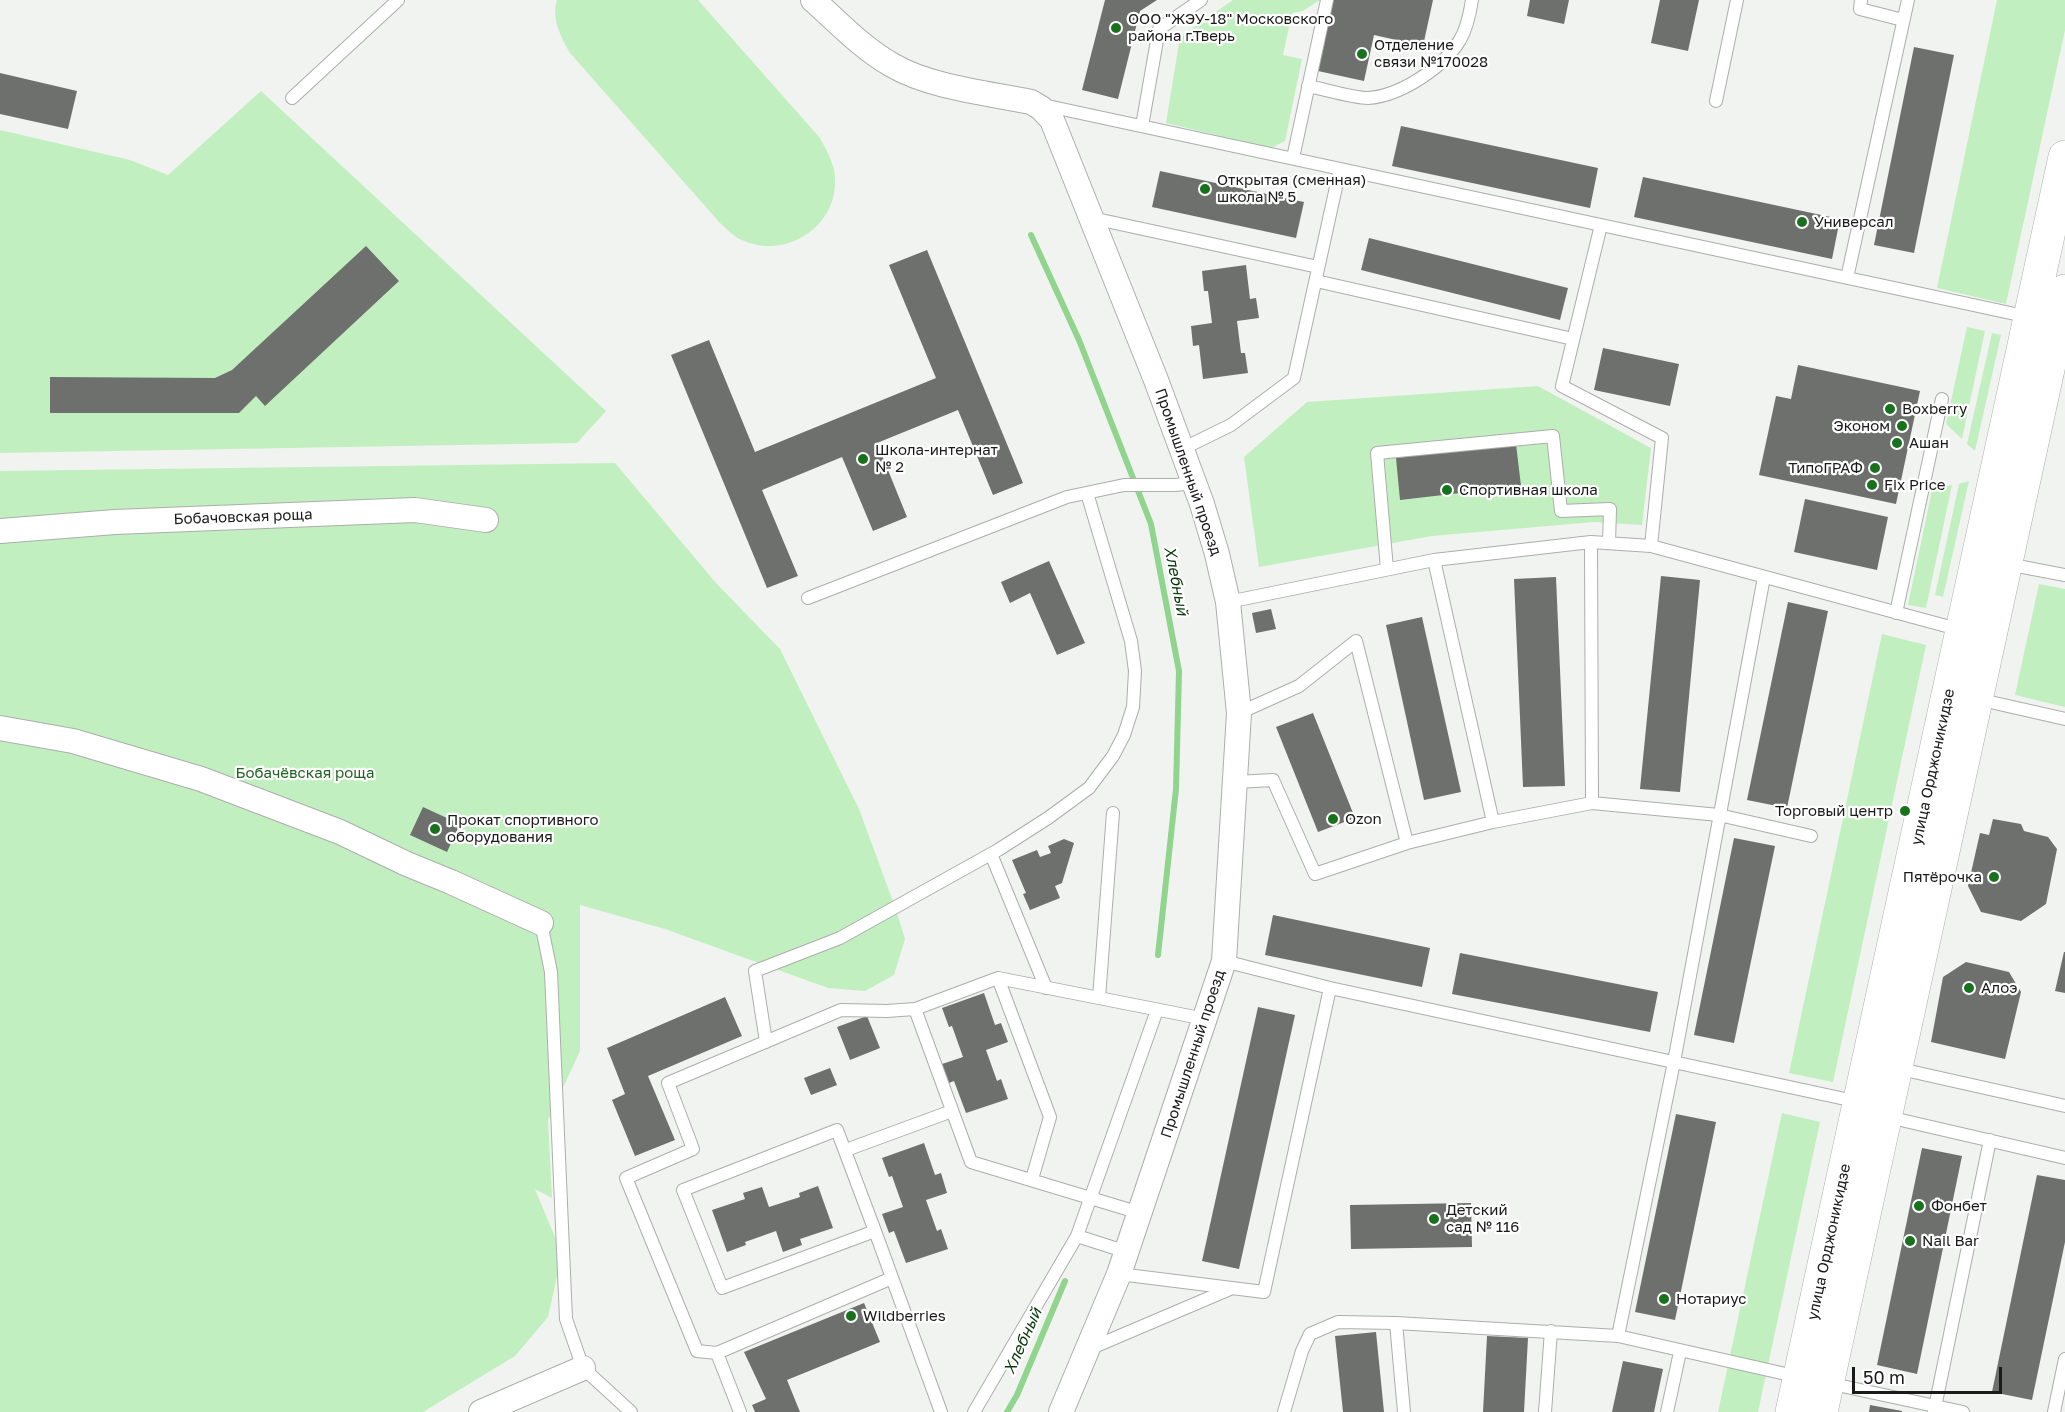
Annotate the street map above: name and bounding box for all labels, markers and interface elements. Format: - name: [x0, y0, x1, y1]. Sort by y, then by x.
- place label: ООО "ЖЭУ-18" Московского района г.Тверь: [1128, 10, 1333, 45]
- marker: ООО "ЖЭУ-18" Московского района г.Тверь: [1109, 21, 1123, 35]
- place label: Отделение связи №170028: [1374, 36, 1488, 71]
- marker: Отделение связи №170028: [1355, 47, 1369, 61]
- place label: Открытая (сменная) школа № 5: [1217, 171, 1366, 206]
- marker: Открытая (сменная) школа № 5: [1198, 182, 1212, 196]
- place label: Универсал: [1814, 213, 1894, 231]
- marker: Универсал: [1795, 215, 1809, 229]
- street label: Промышленный проезд: [1151, 386, 1225, 558]
- place label: Boxberry: [1902, 400, 1967, 418]
- marker: Boxberry: [1883, 402, 1897, 416]
- place label: Эконом: [1834, 417, 1890, 435]
- marker: Эконом: [1895, 419, 1909, 433]
- place label: Ашан: [1909, 434, 1949, 452]
- marker: Ашан: [1890, 436, 1904, 450]
- place label: Школа-интернат № 2: [875, 441, 998, 476]
- marker: Школа-интернат № 2: [856, 452, 870, 466]
- place label: ТипоГРАФ: [1788, 459, 1863, 477]
- marker: ТипоГРАФ: [1868, 461, 1882, 475]
- place label: Fix Price: [1884, 476, 1946, 494]
- marker: Fix Price: [1865, 478, 1879, 492]
- place label: Спортивная школа: [1459, 481, 1598, 499]
- marker: Спортивная школа: [1440, 483, 1454, 497]
- street label: Бобачовская роща: [173, 506, 313, 528]
- water label: Хлебный: [1160, 545, 1192, 617]
- street label: улица Орджоникидзе: [1908, 687, 1958, 847]
- park label: Бобачёвская роща: [236, 764, 374, 782]
- place label: Торговый центр: [1775, 802, 1893, 820]
- marker: Торговый центр: [1898, 804, 1912, 818]
- place label: Ozon: [1345, 810, 1382, 828]
- place label: Прокат спортивного оборудования: [447, 811, 598, 846]
- marker: Ozon: [1326, 812, 1340, 826]
- marker: Прокат спортивного оборудования: [428, 822, 442, 836]
- place label: Пятёрочка: [1903, 868, 1982, 886]
- marker: Пятёрочка: [1987, 870, 2001, 884]
- street label: Промышленный проезд: [1157, 968, 1229, 1140]
- place label: Алоэ: [1981, 979, 2017, 997]
- marker: Алоэ: [1962, 981, 1976, 995]
- street label: улица Орджоникидзе: [1804, 1162, 1854, 1322]
- place label: Фонбет: [1931, 1197, 1987, 1215]
- marker: Фонбет: [1912, 1199, 1926, 1213]
- place label: Детский сад № 116: [1446, 1201, 1519, 1236]
- marker: Детский сад № 116: [1427, 1212, 1441, 1226]
- place label: Nail Bar: [1922, 1232, 1979, 1250]
- marker: Nail Bar: [1903, 1234, 1917, 1248]
- place label: Нотариус: [1676, 1290, 1746, 1308]
- marker: Нотариус: [1657, 1292, 1671, 1306]
- water label: Хлебный: [1000, 1305, 1046, 1377]
- place label: Wildberries: [863, 1307, 946, 1325]
- marker: Wildberries: [844, 1309, 858, 1323]
- scale bar: [1855, 1355, 2005, 1393]
- text: 50 m: [1863, 1366, 1905, 1388]

